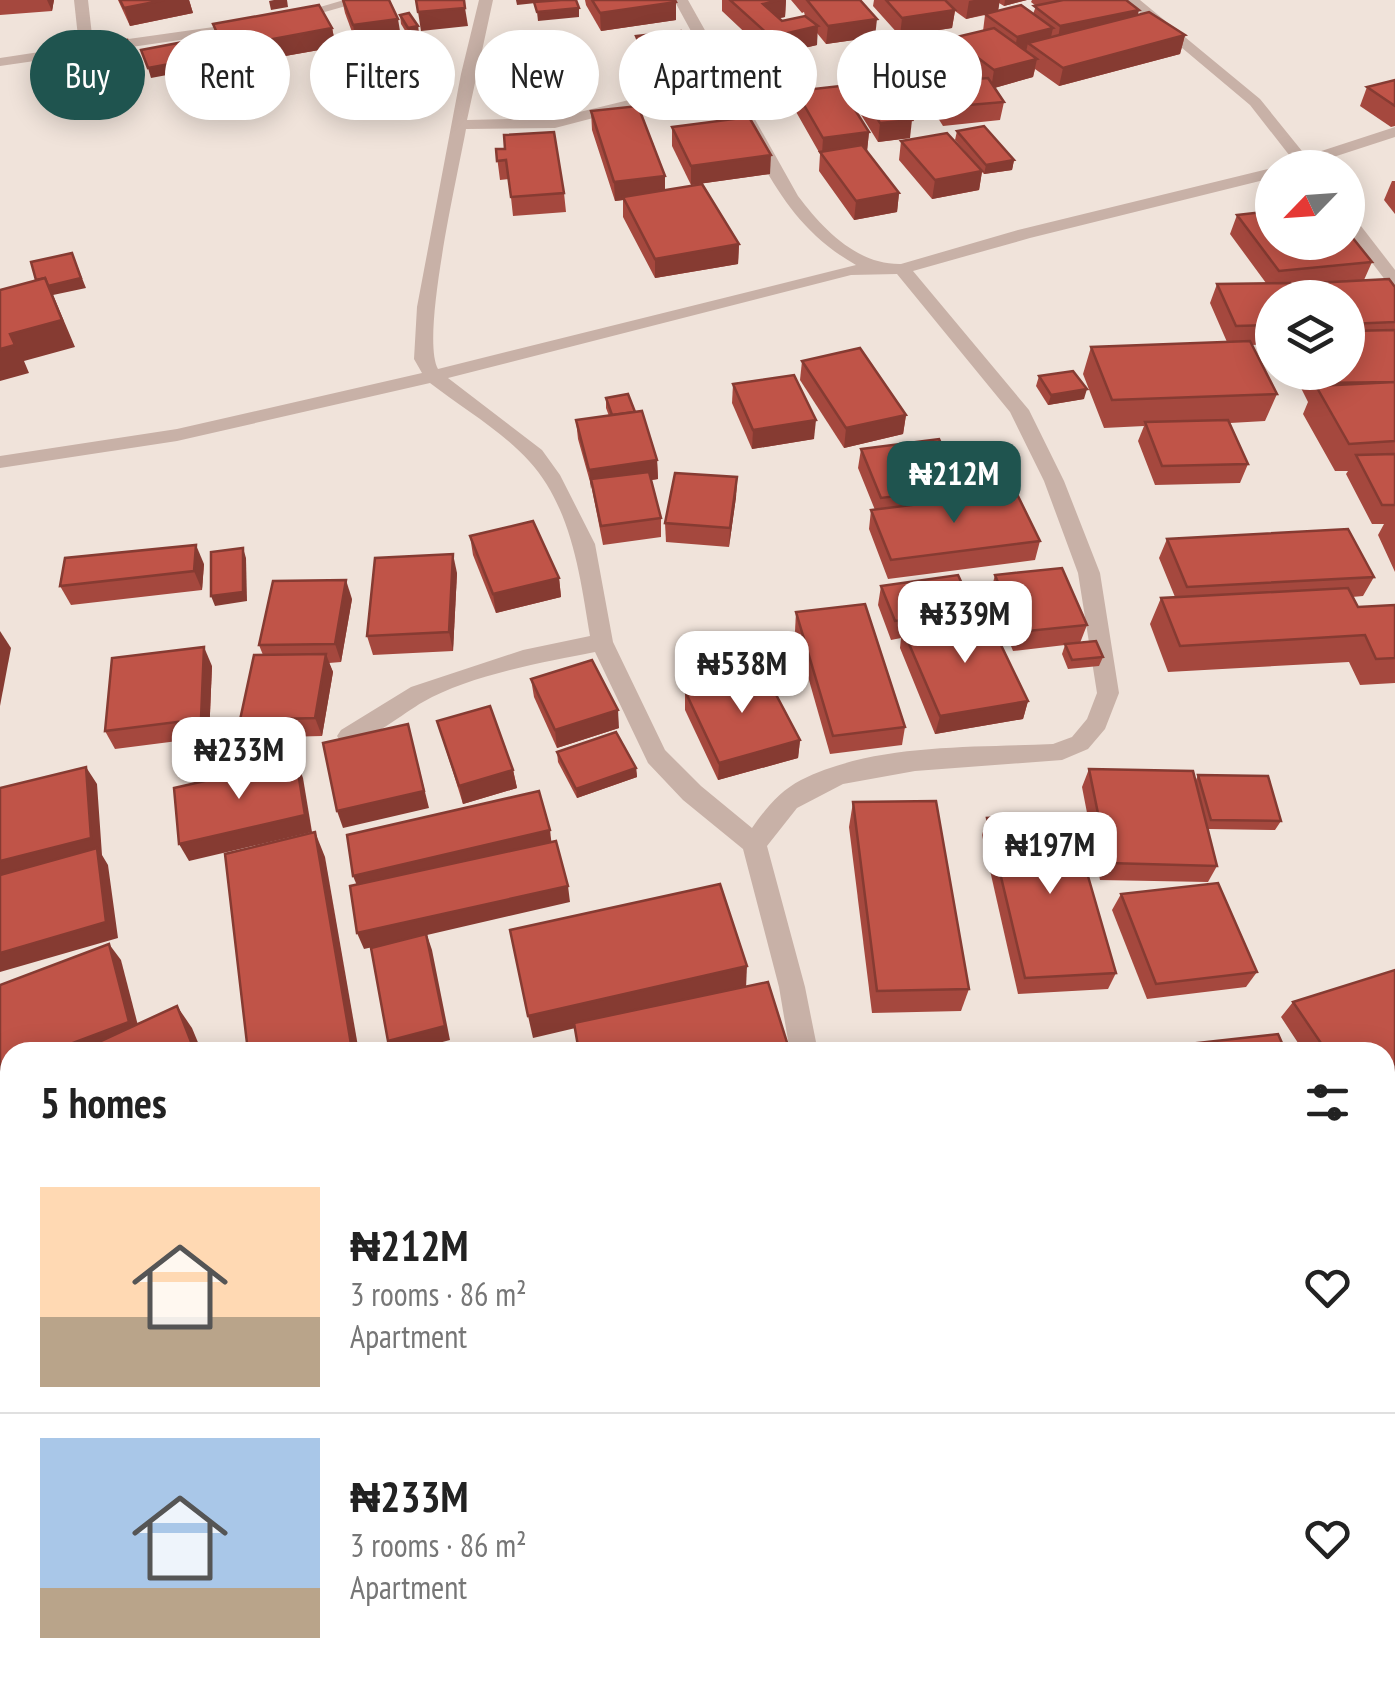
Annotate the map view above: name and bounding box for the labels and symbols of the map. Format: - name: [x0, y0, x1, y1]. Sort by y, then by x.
- north arrow: [1255, 150, 1365, 260]
- pin: ₦212M: [884, 441, 1024, 526]
- pin: ₦339M: [895, 581, 1035, 666]
- pin: ₦538M: [672, 631, 812, 716]
- pin: ₦233M: [169, 717, 309, 802]
- pin: ₦197M: [980, 812, 1120, 897]

